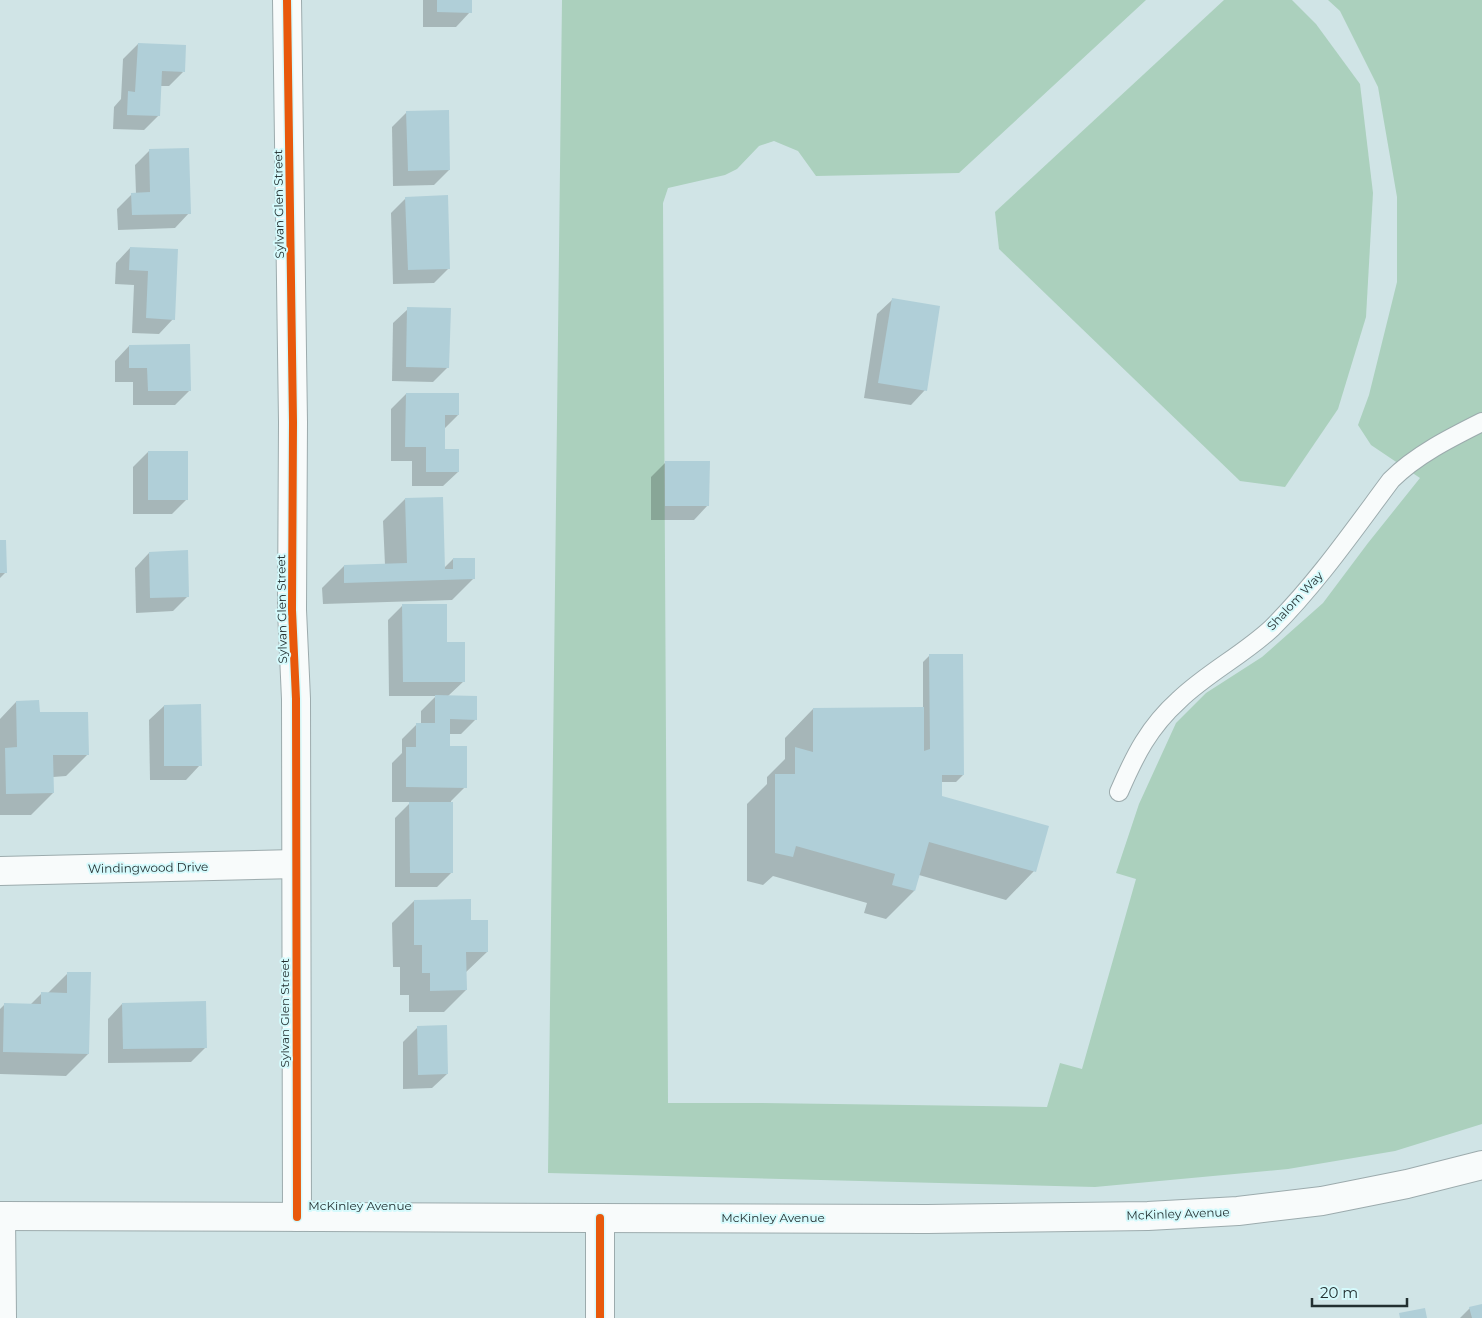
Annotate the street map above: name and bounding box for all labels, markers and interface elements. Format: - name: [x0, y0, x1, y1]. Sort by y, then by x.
- street label: Sylvan Glen Street: [270, 149, 287, 259]
- street label: Sylvan Glen Street: [273, 554, 290, 664]
- street label: Shalom Way: [1263, 568, 1326, 633]
- street label: Windingwood Drive: [88, 859, 208, 876]
- street label: Sylvan Glen Street: [277, 958, 292, 1068]
- street label: McKinley Avenue: [308, 1198, 412, 1213]
- street label: McKinley Avenue: [1126, 1204, 1230, 1223]
- street label: McKinley Avenue: [721, 1210, 825, 1225]
- scale bar: [1312, 1276, 1407, 1308]
- text: 20 m: [1320, 1283, 1358, 1302]

